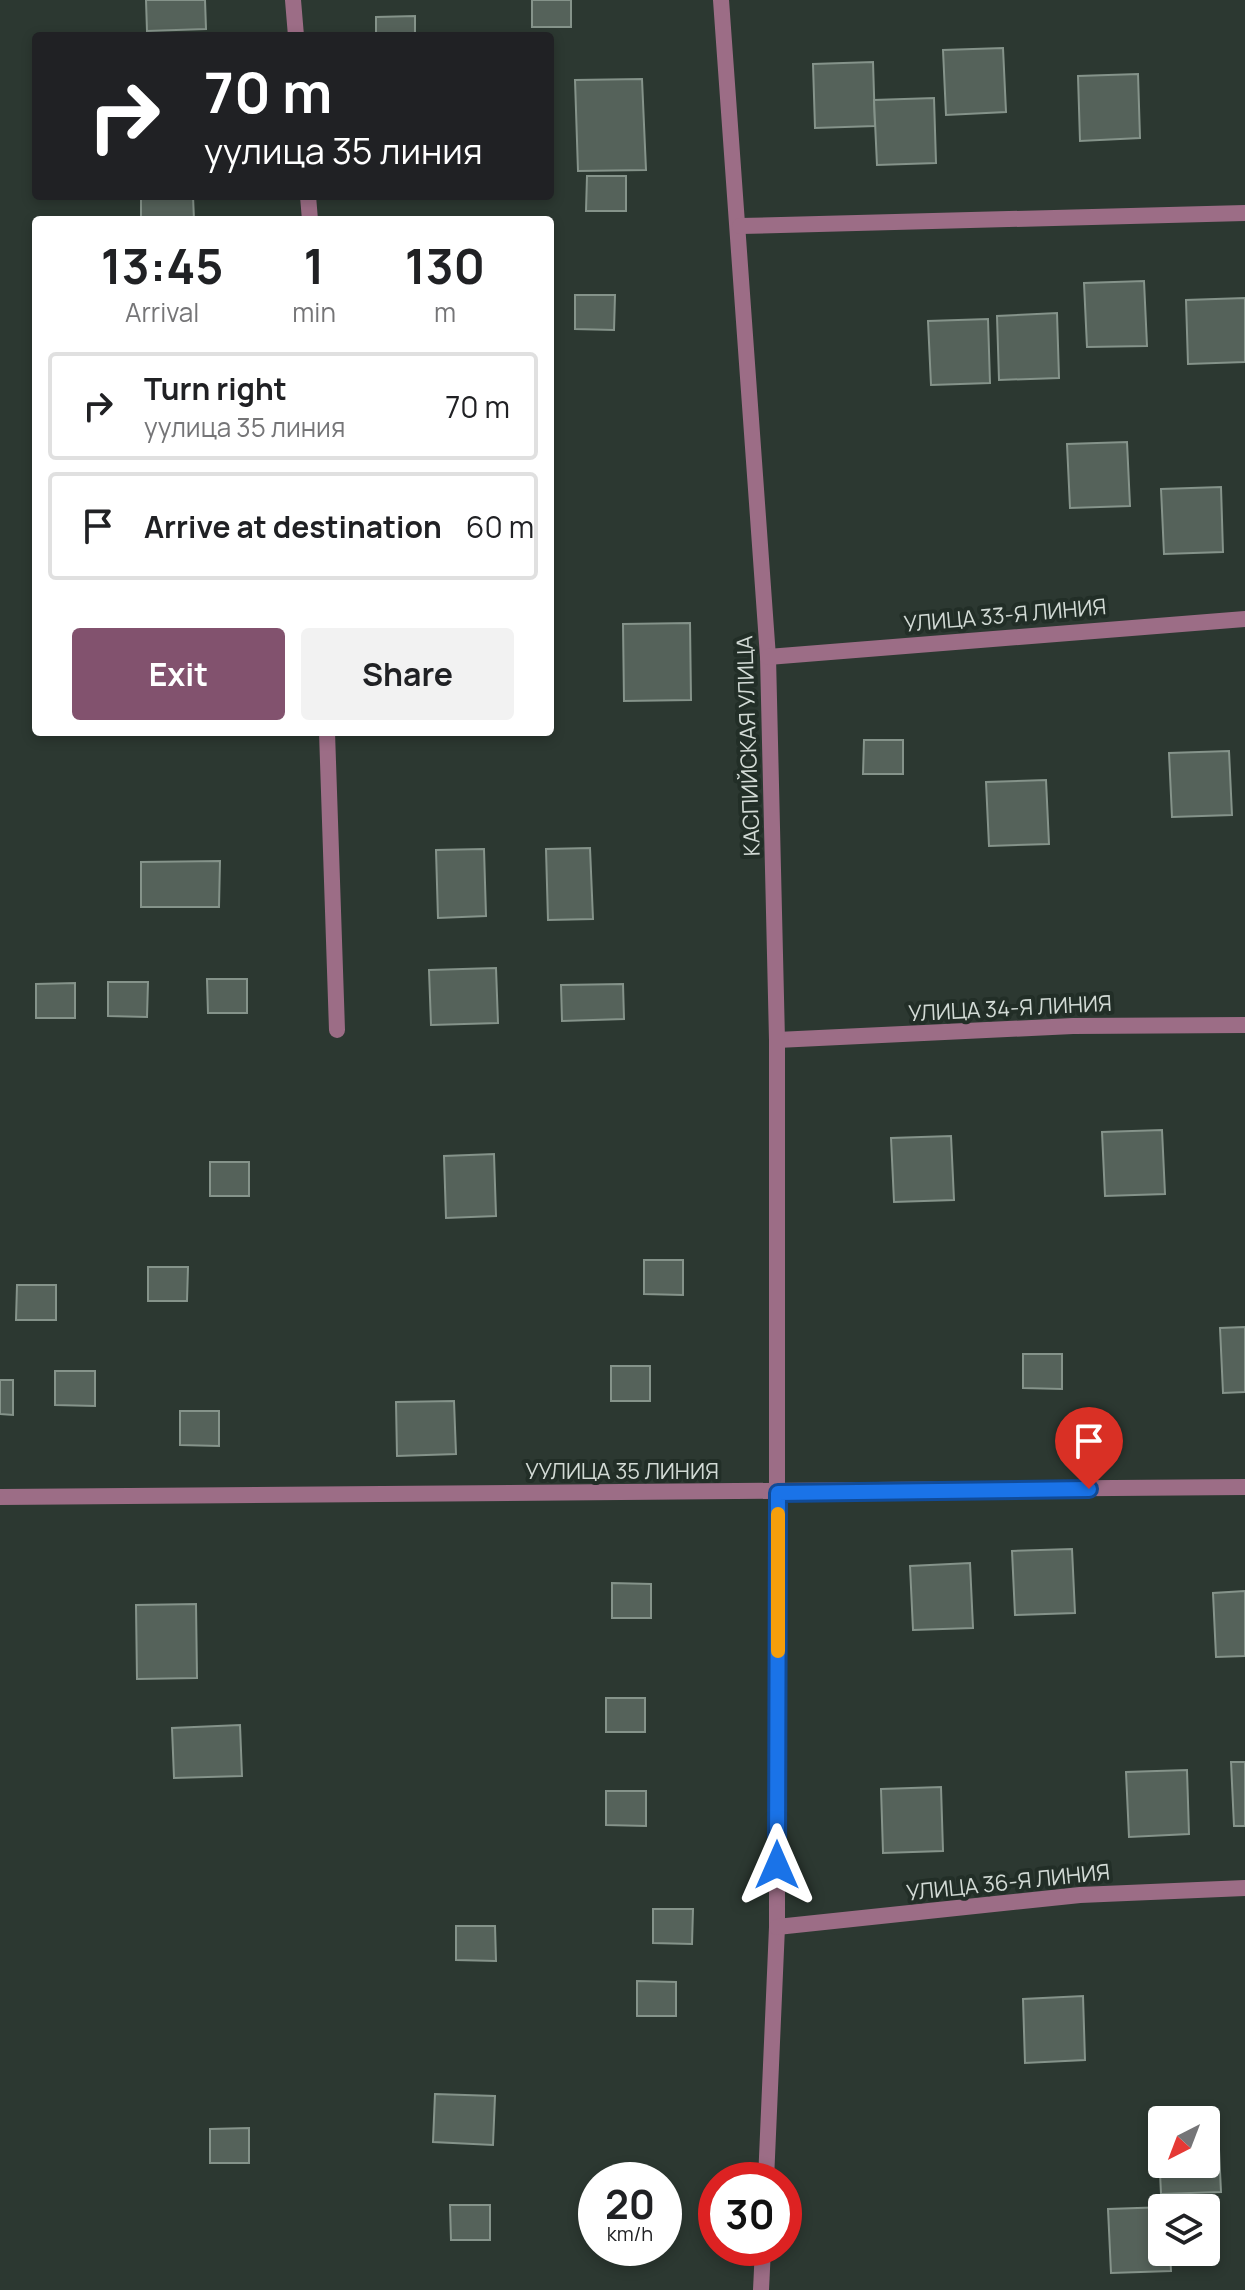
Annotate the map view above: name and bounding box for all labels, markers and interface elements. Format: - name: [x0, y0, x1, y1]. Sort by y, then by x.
- text: 70 m: [204, 53, 332, 130]
- icon: right: [72, 64, 176, 168]
- text: уулица 35 линия: [204, 126, 483, 175]
- text: 13:45: [101, 233, 224, 298]
- text: 1: [304, 233, 325, 298]
- text: 130: [405, 233, 485, 298]
- text: Arrival: [125, 294, 199, 330]
- text: min: [292, 294, 336, 330]
- text: m: [434, 294, 456, 330]
- text: Turn right: [144, 368, 287, 409]
- icon: right: [76, 384, 120, 428]
- text: 70 m: [445, 386, 510, 427]
- text: уулица 35 линия: [144, 409, 345, 445]
- icon: arrive: [76, 504, 120, 548]
- text: Arrive at destination: [144, 506, 442, 547]
- text: 60 m: [466, 506, 534, 547]
- street label: УЛИЦА 33-Я ЛИНИЯ: [903, 591, 1107, 639]
- button: Exit: [72, 628, 285, 720]
- button: Share: [301, 628, 514, 720]
- street label: КАСПИЙСКАЯ УЛИЦА: [729, 635, 767, 857]
- street label: УЛИЦА 34-Я ЛИНИЯ: [907, 988, 1113, 1028]
- pin: [1055, 1407, 1123, 1489]
- icon: arrive: [1067, 1419, 1111, 1463]
- street label: УУЛИЦА 35 ЛИНИЯ: [525, 1456, 719, 1486]
- position arrow: [735, 1823, 819, 1907]
- street label: УЛИЦА 36-Я ЛИНИЯ: [905, 1856, 1111, 1908]
- north arrow: [1148, 2106, 1220, 2178]
- map controls: [1148, 2106, 1220, 2266]
- speed limit sign: 30: [698, 2162, 802, 2266]
- text: 20: [605, 2176, 655, 2231]
- button: layers: [1148, 2194, 1220, 2266]
- text: km/h: [607, 2220, 653, 2247]

